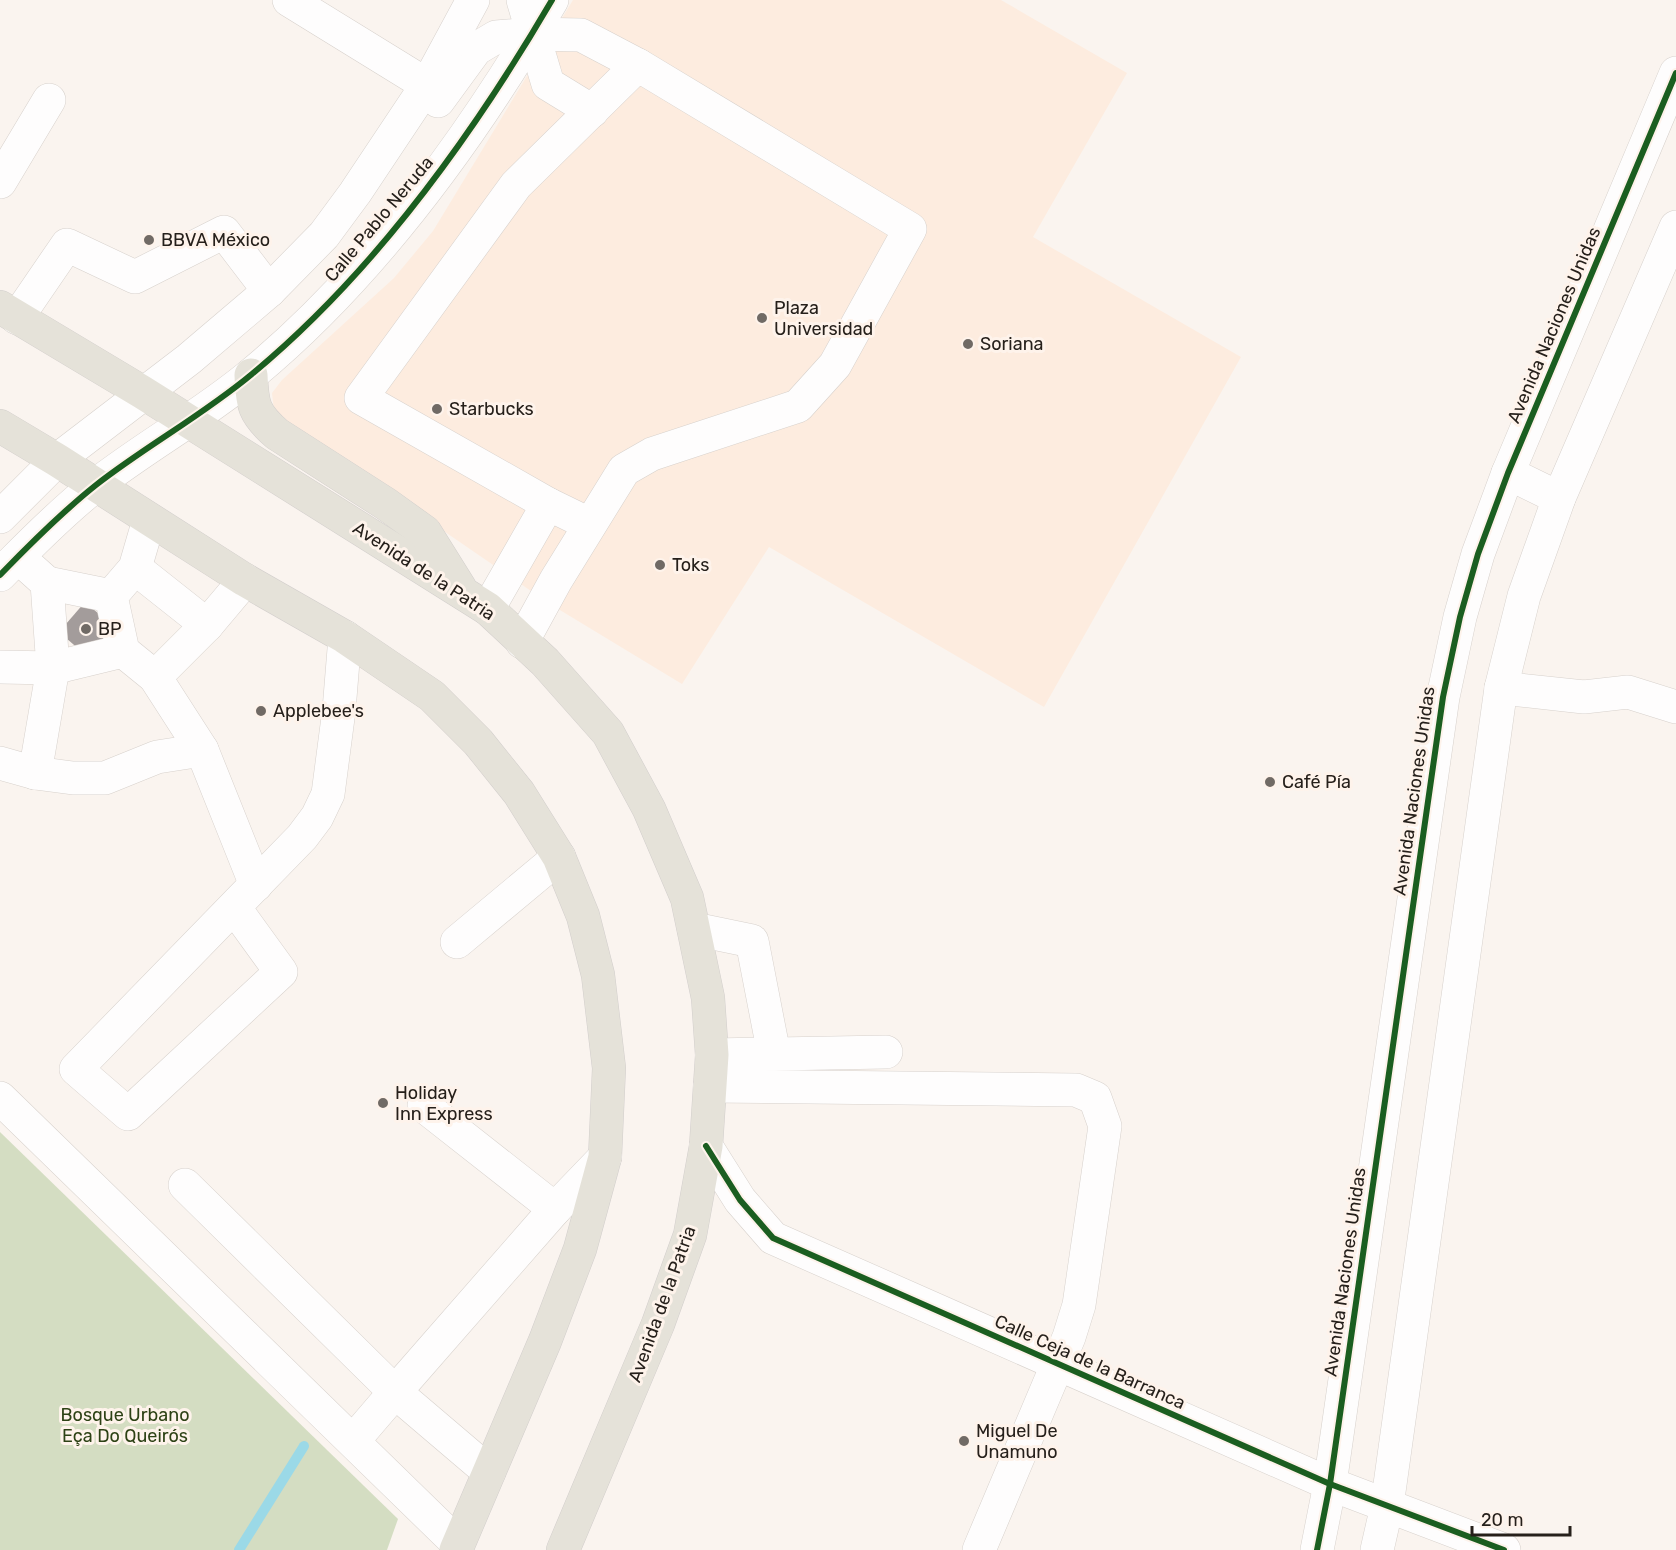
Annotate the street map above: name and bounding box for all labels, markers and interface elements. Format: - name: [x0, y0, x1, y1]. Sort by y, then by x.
- street label: Calle Pablo Neruda: [320, 152, 438, 286]
- street label: Avenida Naciones Unidas: [1503, 224, 1605, 426]
- place label: BBVA México: [161, 229, 270, 251]
- marker: BBVA México: [142, 233, 156, 247]
- place label: Plaza Universidad: [774, 297, 873, 340]
- marker: Plaza Universidad: [755, 311, 769, 325]
- place label: Soriana: [980, 333, 1044, 355]
- marker: Soriana: [961, 337, 975, 351]
- place label: Starbucks: [449, 398, 534, 420]
- marker: Starbucks: [430, 402, 444, 416]
- street label: Avenida de la Patria: [349, 517, 499, 625]
- place label: Toks: [672, 554, 709, 576]
- marker: Toks: [653, 558, 667, 572]
- place label: BP: [98, 618, 122, 640]
- marker: BP: [79, 622, 93, 636]
- street label: Avenida Naciones Unidas: [1388, 685, 1440, 897]
- place label: Applebee's: [273, 700, 364, 722]
- marker: Applebee's: [254, 704, 268, 718]
- place label: Café Pía: [1282, 771, 1351, 793]
- marker: Café Pía: [1263, 775, 1277, 789]
- place label: Holiday Inn Express: [395, 1082, 493, 1125]
- marker: Holiday Inn Express: [376, 1096, 390, 1110]
- street label: Avenida Naciones Unidas: [1319, 1166, 1371, 1378]
- street label: Avenida de la Patria: [623, 1223, 701, 1385]
- street label: Calle Ceja de la Barranca: [991, 1310, 1189, 1414]
- park label: Bosque Urbano Eça Do Queirós: [61, 1404, 189, 1447]
- place label: Miguel De Unamuno: [976, 1420, 1058, 1463]
- marker: Miguel De Unamuno: [957, 1434, 971, 1448]
- scale bar: [1472, 1499, 1570, 1537]
- text: 20 m: [1481, 1509, 1523, 1531]

